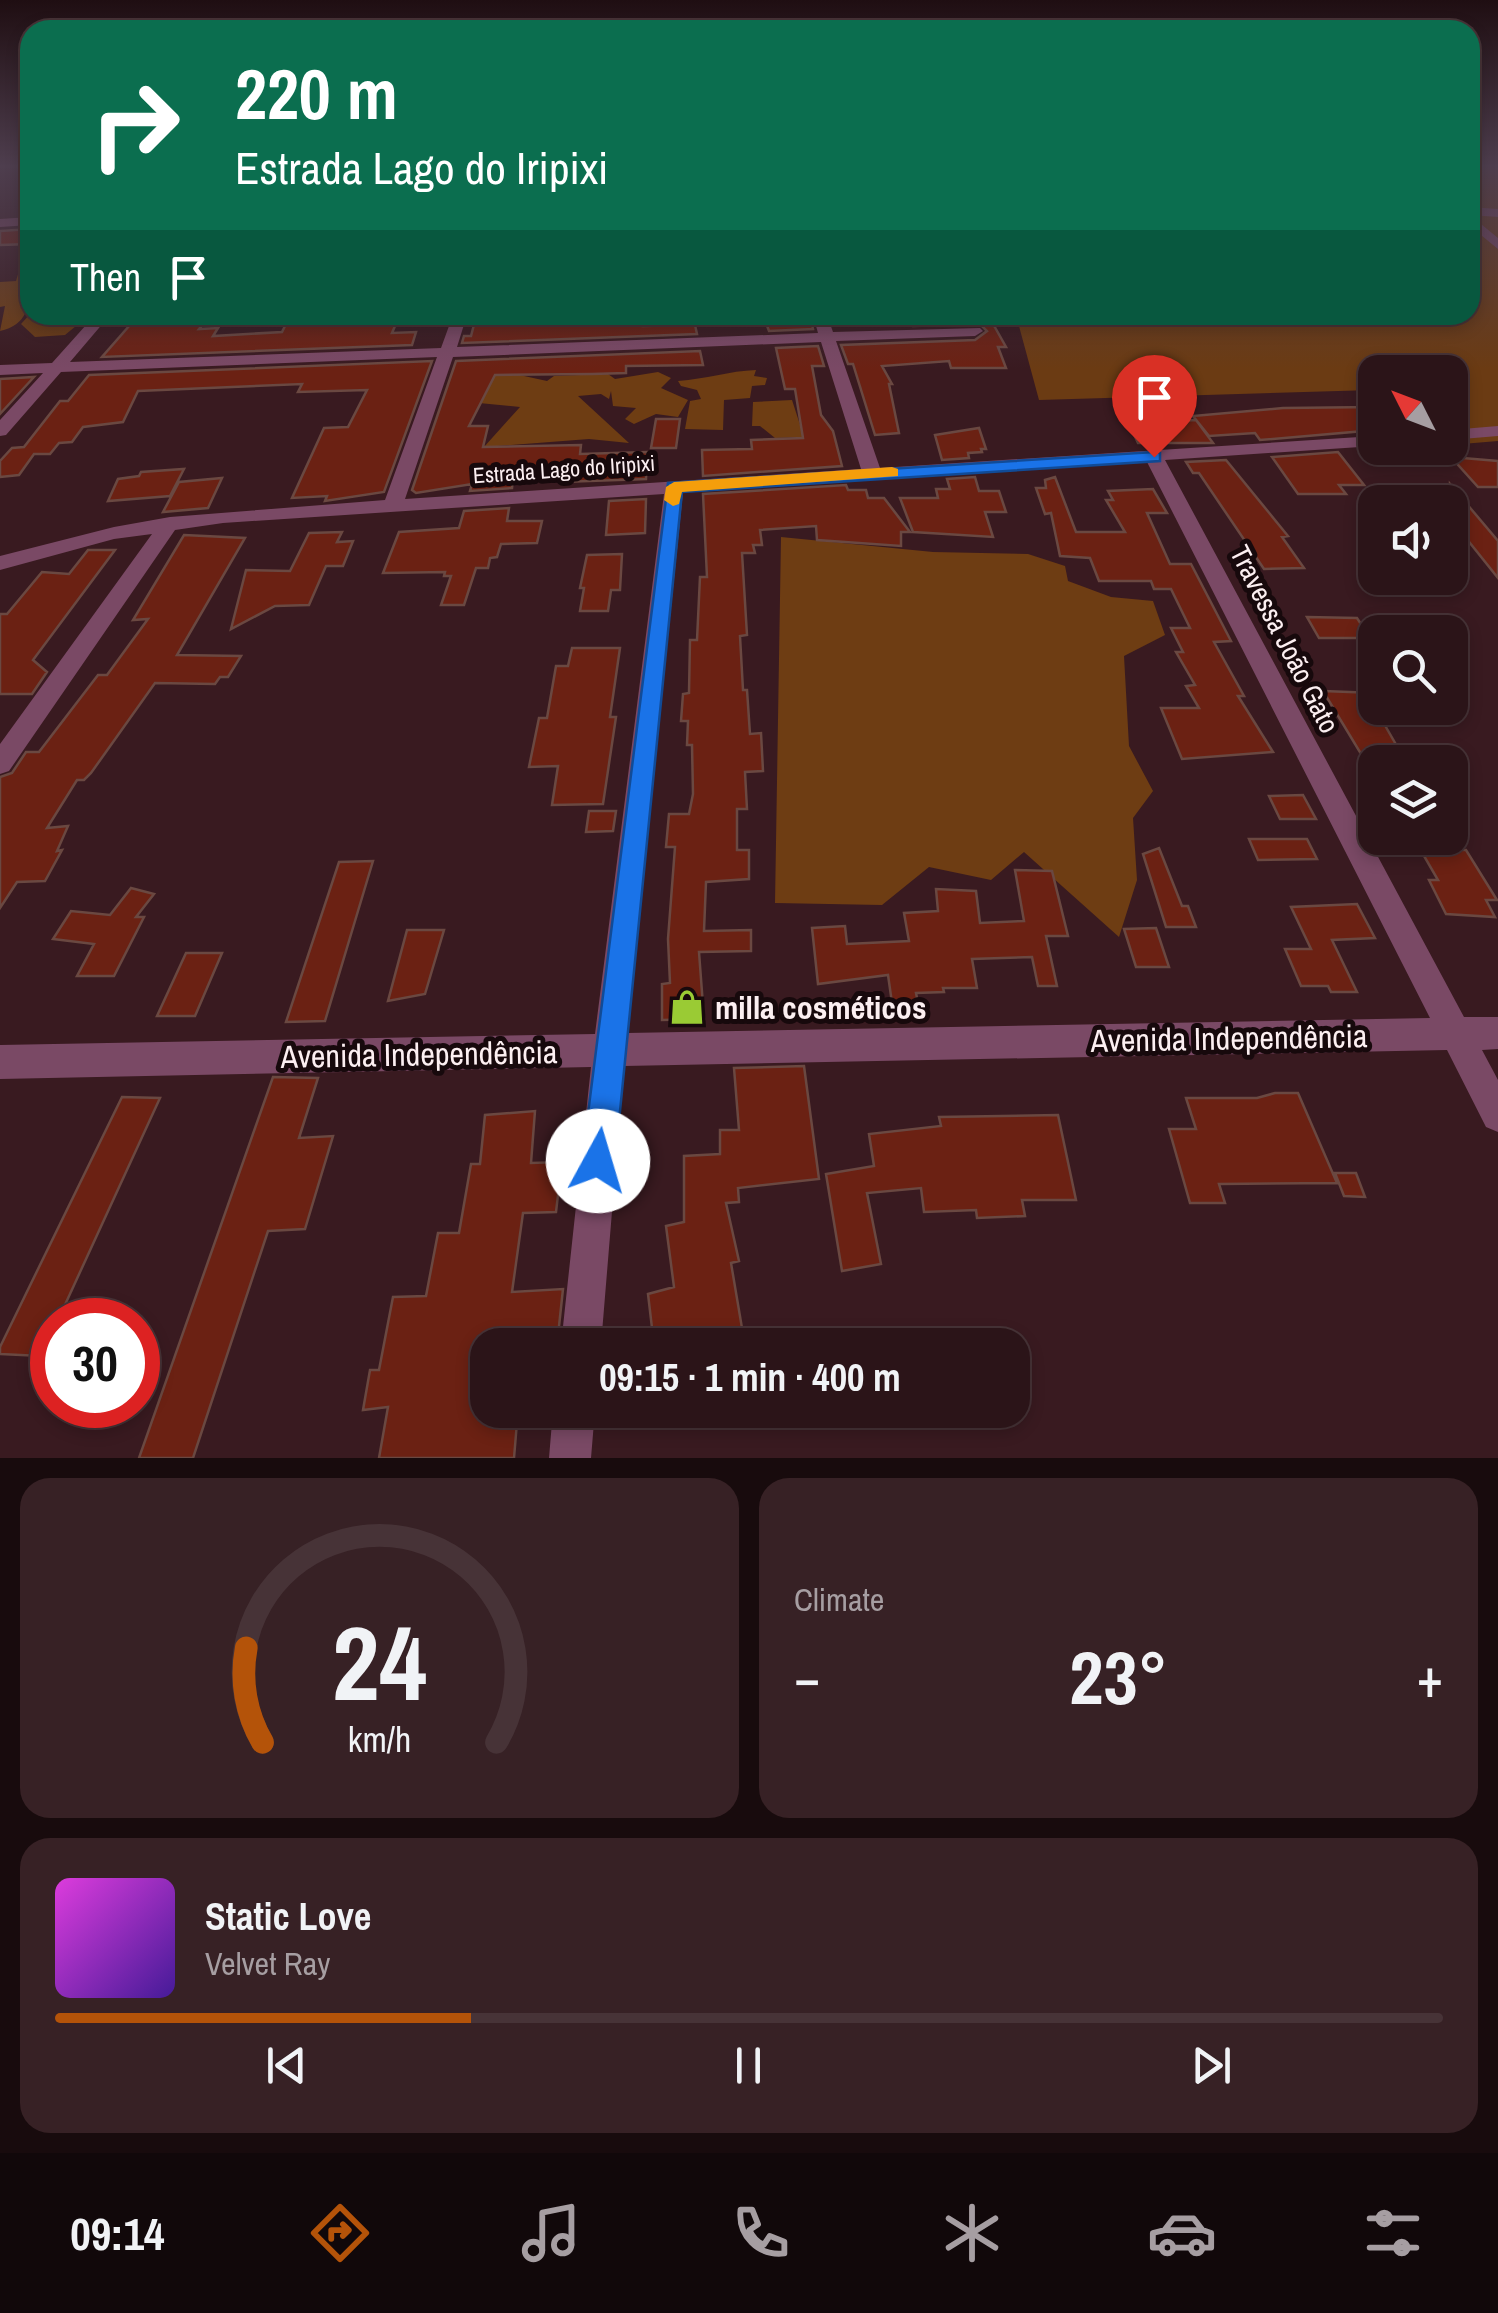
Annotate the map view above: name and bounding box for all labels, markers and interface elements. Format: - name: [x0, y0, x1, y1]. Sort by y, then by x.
- text: 220 m: [235, 47, 398, 141]
- icon: right: [70, 60, 200, 190]
- text: Estrada Lago do Iripixi: [235, 137, 608, 198]
- icon: arrive: [161, 250, 216, 305]
- text: Then: [70, 252, 141, 303]
- pin: [1112, 355, 1197, 458]
- north arrow: [1358, 355, 1468, 465]
- map controls: [1358, 355, 1468, 855]
- icon: arrive: [1127, 370, 1182, 425]
- street label: Estrada Lago do Iripixi: [472, 448, 656, 490]
- button: sound: [1358, 485, 1468, 595]
- street label: Travessa João Gato: [1221, 539, 1349, 739]
- button: search: [1358, 615, 1468, 725]
- button: layers: [1358, 745, 1468, 855]
- place label: milla cosméticos: [715, 986, 927, 1029]
- shop icon: milla cosméticos: [668, 988, 706, 1026]
- street label: Avenida Independência: [1089, 1014, 1368, 1062]
- street label: Avenida Independência: [279, 1030, 558, 1078]
- position arrow: [546, 1109, 650, 1213]
- speed limit sign: 30: [30, 1298, 160, 1428]
- text: 09:15 · 1 min · 400 m: [599, 1352, 901, 1403]
- text: Climate: [794, 1578, 884, 1621]
- text: 24: [332, 1592, 427, 1732]
- text: 23°: [1069, 1626, 1168, 1727]
- text: −: [794, 1640, 820, 1714]
- text: +: [1417, 1640, 1443, 1714]
- text: km/h: [348, 1715, 411, 1763]
- text: Static Love: [205, 1891, 371, 1942]
- text: Velvet Ray: [205, 1942, 330, 1985]
- icon: previous: [259, 2038, 314, 2093]
- icon: pause: [721, 2038, 776, 2093]
- icon: next: [1184, 2038, 1239, 2093]
- icon: directions: [305, 2198, 375, 2268]
- icon: music: [516, 2198, 586, 2268]
- icon: phone: [726, 2198, 796, 2268]
- icon: climate: [937, 2198, 1007, 2268]
- icon: car: [1147, 2198, 1217, 2268]
- icon: filters: [1358, 2198, 1428, 2268]
- text: 09:14: [70, 2203, 165, 2264]

